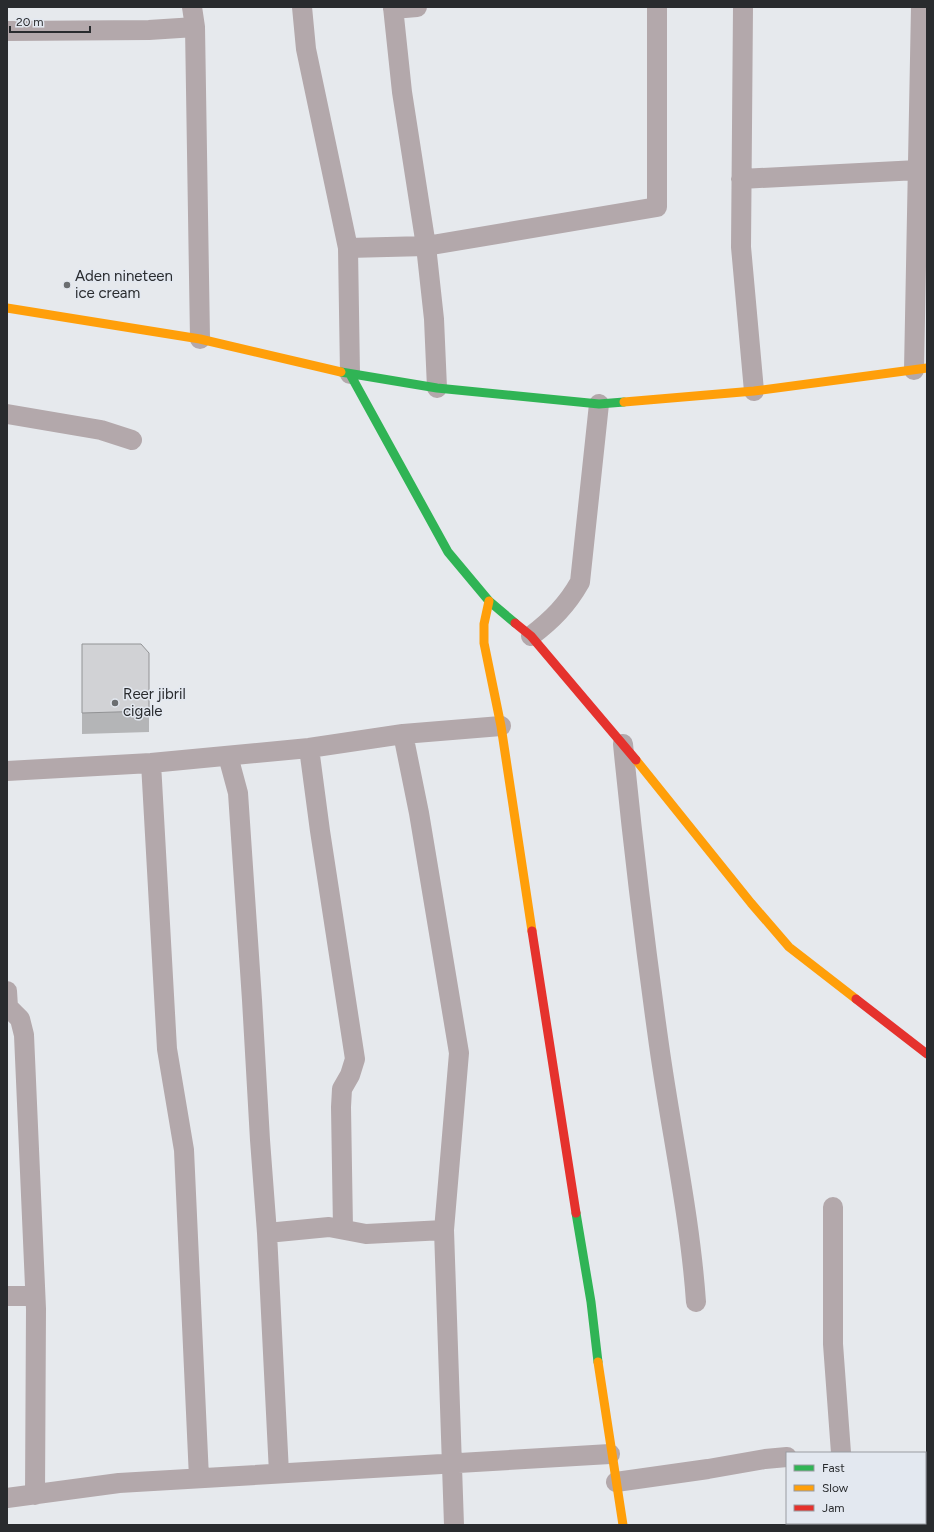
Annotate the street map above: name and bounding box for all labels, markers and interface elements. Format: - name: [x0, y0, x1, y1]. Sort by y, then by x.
- scale bar: [10, 8, 90, 34]
- text: 20 m: [16, 15, 44, 29]
- place label: Aden nineteen ice cream: [75, 267, 173, 302]
- marker: Aden nineteen ice cream: [62, 280, 72, 290]
- place label: Reer jibril cigale: [123, 685, 186, 720]
- marker: Reer jibril cigale: [110, 698, 120, 708]
- legend: [786, 1452, 926, 1524]
- text: Fast: [822, 1461, 845, 1475]
- text: Slow: [822, 1481, 849, 1495]
- text: Jam: [822, 1501, 845, 1515]

